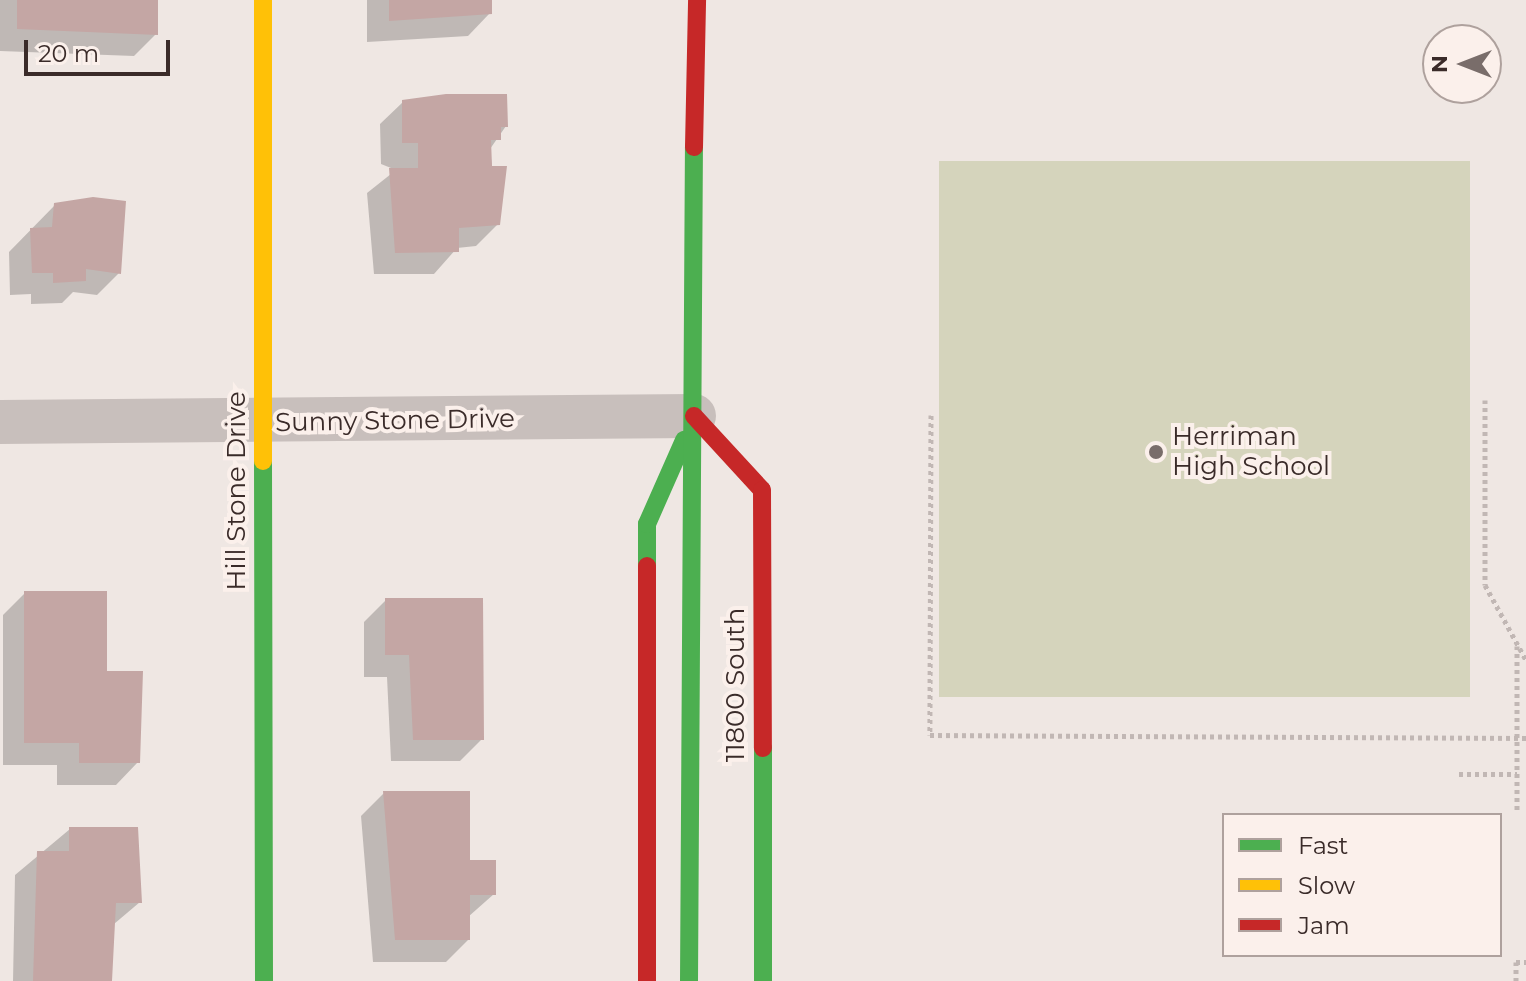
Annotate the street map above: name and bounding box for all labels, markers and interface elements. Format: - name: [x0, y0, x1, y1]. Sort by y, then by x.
- scale bar: [28, 24, 174, 74]
- north arrow: [1422, 24, 1502, 104]
- text: 20 m: [38, 39, 99, 68]
- text: N: [1426, 55, 1453, 73]
- street label: Hill Stone Drive: [221, 391, 253, 591]
- street label: Sunny Stone Drive: [275, 403, 515, 439]
- place label: Herriman High School: [1172, 421, 1330, 482]
- marker: Herriman High School: [1147, 443, 1165, 461]
- street label: 11800 South: [720, 608, 752, 762]
- legend: [1222, 813, 1502, 957]
- text: Fast: [1298, 831, 1348, 860]
- text: Slow: [1298, 871, 1355, 900]
- text: Jam: [1298, 911, 1350, 940]

